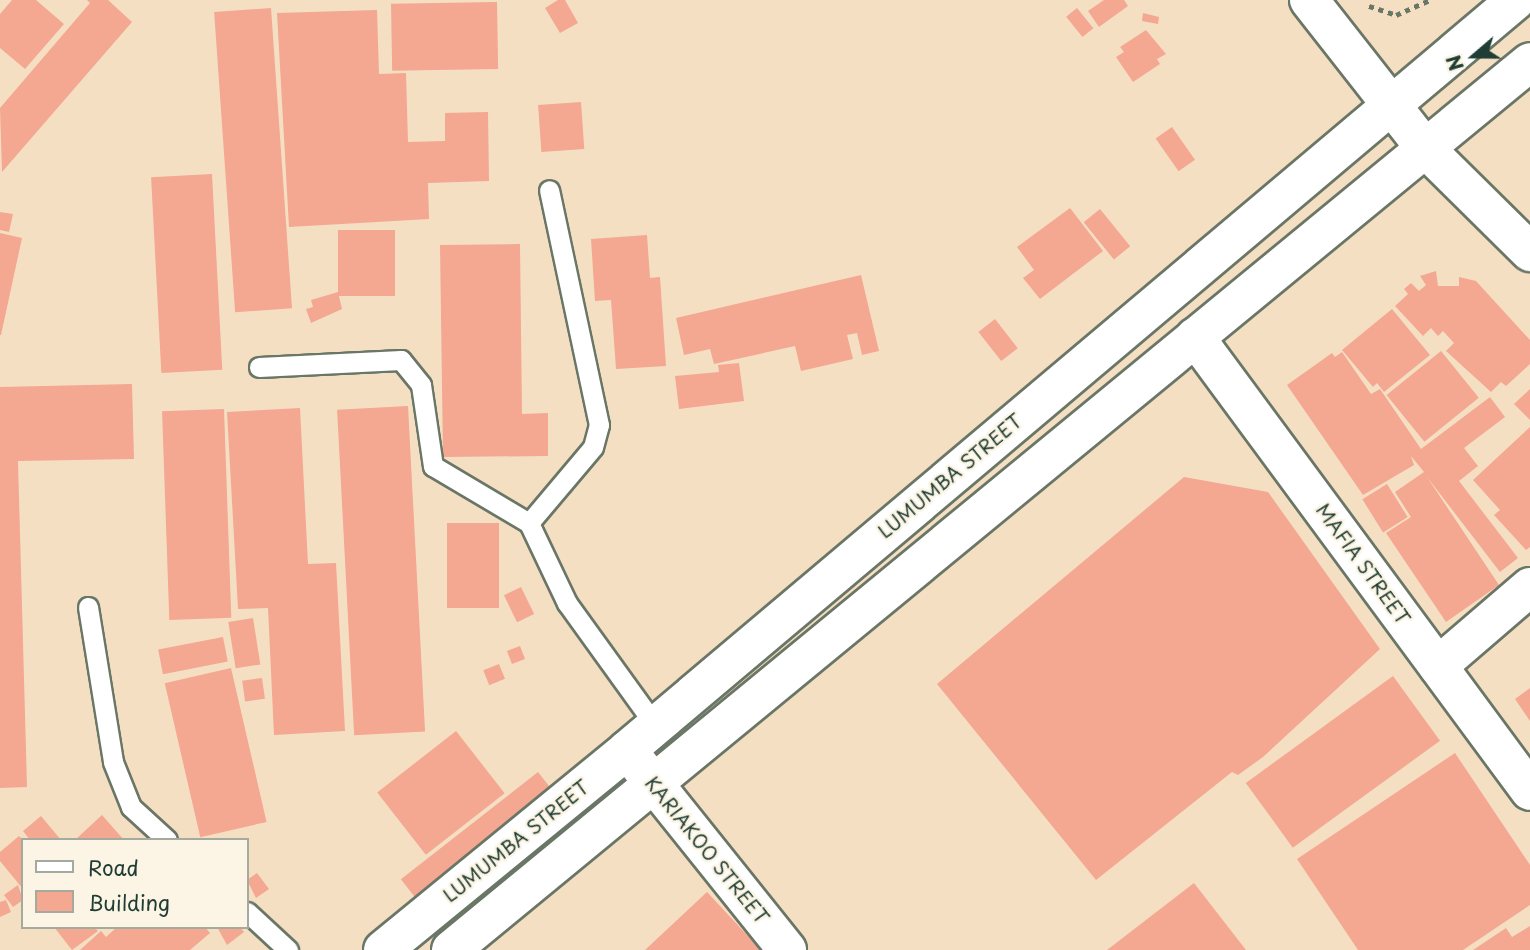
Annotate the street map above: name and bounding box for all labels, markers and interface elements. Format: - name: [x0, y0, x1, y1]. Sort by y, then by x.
- north arrow: [1439, 21, 1509, 91]
- text: N: [1439, 51, 1470, 75]
- street label: LUMUMBA STREET: [873, 409, 1027, 543]
- street label: MAFIA STREET: [1311, 498, 1415, 630]
- street label: KARIAKOO STREET: [640, 771, 774, 929]
- street label: LUMUMBA STREET: [438, 775, 594, 907]
- legend: [21, 838, 248, 929]
- text: Road: [88, 851, 139, 883]
- text: Building: [88, 886, 170, 918]

